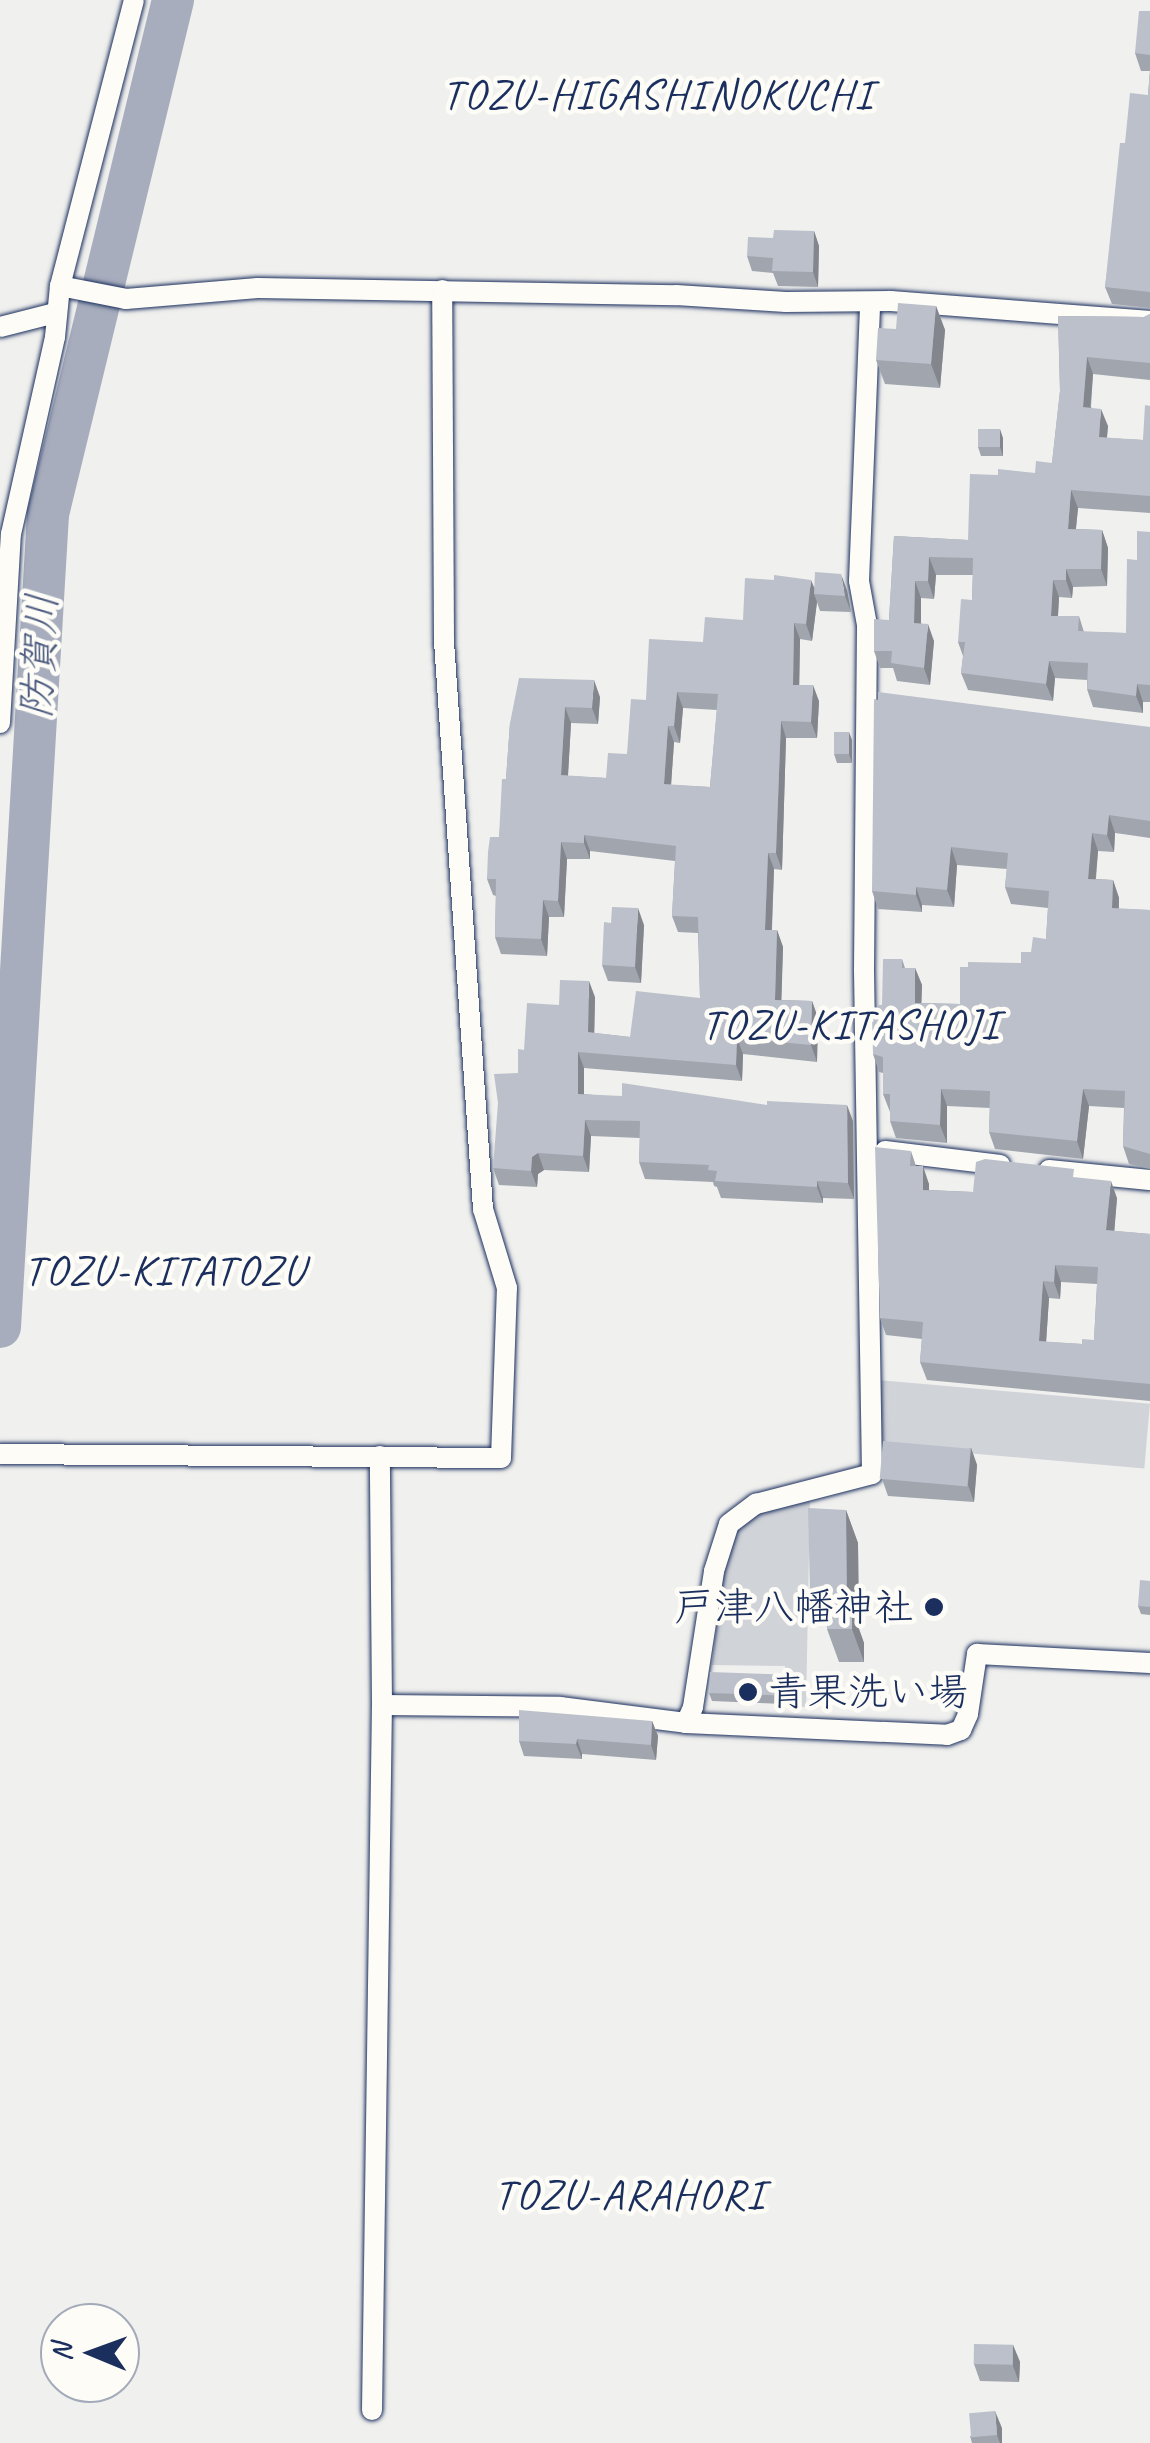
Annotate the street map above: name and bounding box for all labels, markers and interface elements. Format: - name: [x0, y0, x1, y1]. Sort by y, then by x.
- district label: TOZU-HIGASHINOKUCHI: [443, 70, 873, 120]
- water label: 防賀川: [12, 592, 68, 720]
- district label: TOZU-KITASHOJI: [702, 1000, 1000, 1050]
- district label: TOZU-KITATOZU: [23, 1246, 307, 1296]
- place label: 戸津八幡神社: [674, 1583, 914, 1631]
- marker: 戸津八幡神社: [923, 1596, 945, 1618]
- place label: 青果洗い場: [768, 1668, 968, 1716]
- marker: 青果洗い場: [737, 1681, 759, 1703]
- district label: TOZU-ARAHORI: [494, 2170, 766, 2220]
- north arrow: [40, 2303, 140, 2403]
- text: N: [44, 2344, 79, 2361]

